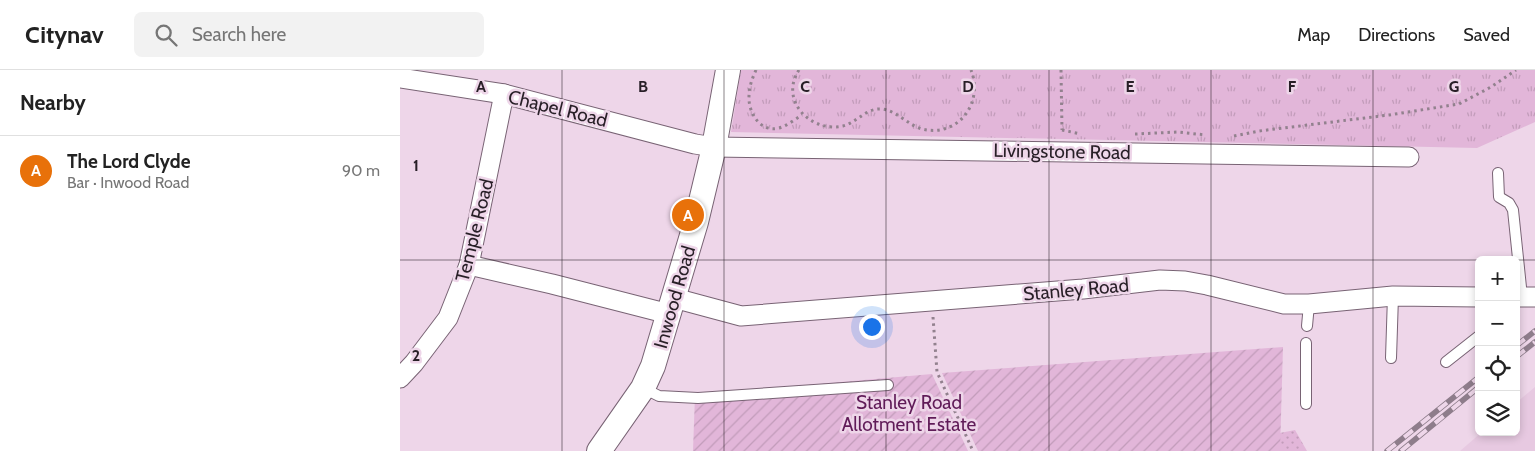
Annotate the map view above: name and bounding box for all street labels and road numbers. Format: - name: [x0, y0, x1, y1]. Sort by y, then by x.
- street label: Chapel Road: [506, 85, 610, 132]
- street label: Livingstone Road: [993, 139, 1131, 164]
- street label: Temple Road: [451, 176, 498, 284]
- street label: Inwood Road: [649, 243, 700, 351]
- street label: Stanley Road: [1022, 273, 1130, 306]

